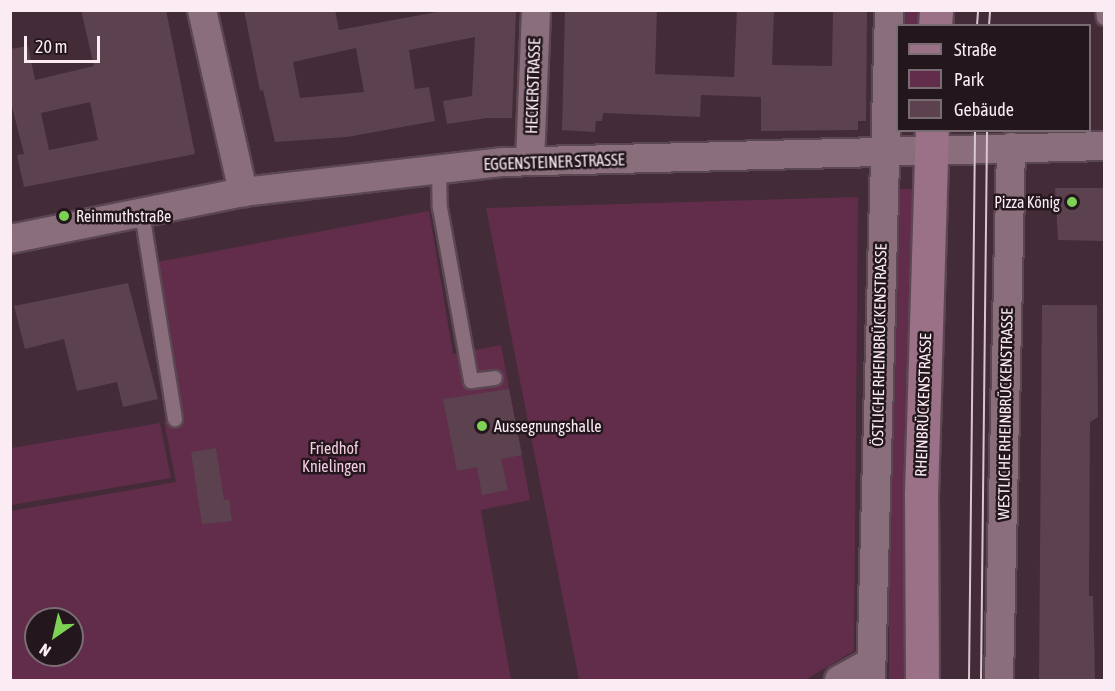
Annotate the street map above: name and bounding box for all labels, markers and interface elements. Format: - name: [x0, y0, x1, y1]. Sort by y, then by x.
- scale bar: [27, 24, 104, 62]
- legend: [896, 24, 1091, 132]
- text: 20 m: [35, 36, 67, 57]
- street label: HECKERSTRASSE: [522, 38, 544, 134]
- text: Straße: [954, 39, 997, 60]
- text: Park: [954, 69, 984, 90]
- text: Gebäude: [954, 99, 1014, 120]
- street label: EGGENSTEINER STRASSE: [483, 150, 625, 174]
- place label: Pizza König: [994, 192, 1060, 212]
- marker: Pizza König: [1065, 195, 1079, 209]
- place label: Reinmuthstraße: [76, 206, 171, 226]
- marker: Reinmuthstraße: [57, 209, 71, 223]
- street label: ÖSTLICHE RHEINBRÜCKENSTRASSE: [868, 244, 890, 446]
- street label: WESTLICHE RHEINBRÜCKENSTRASSE: [994, 308, 1016, 520]
- street label: RHEINBRÜCKENSTRASSE: [911, 333, 935, 477]
- place label: Aussegnungshalle: [494, 416, 602, 436]
- marker: Aussegnungshalle: [475, 419, 489, 433]
- park label: Friedhof Knielingen: [302, 438, 366, 476]
- north arrow: [24, 607, 84, 667]
- text: N: [36, 640, 54, 660]

